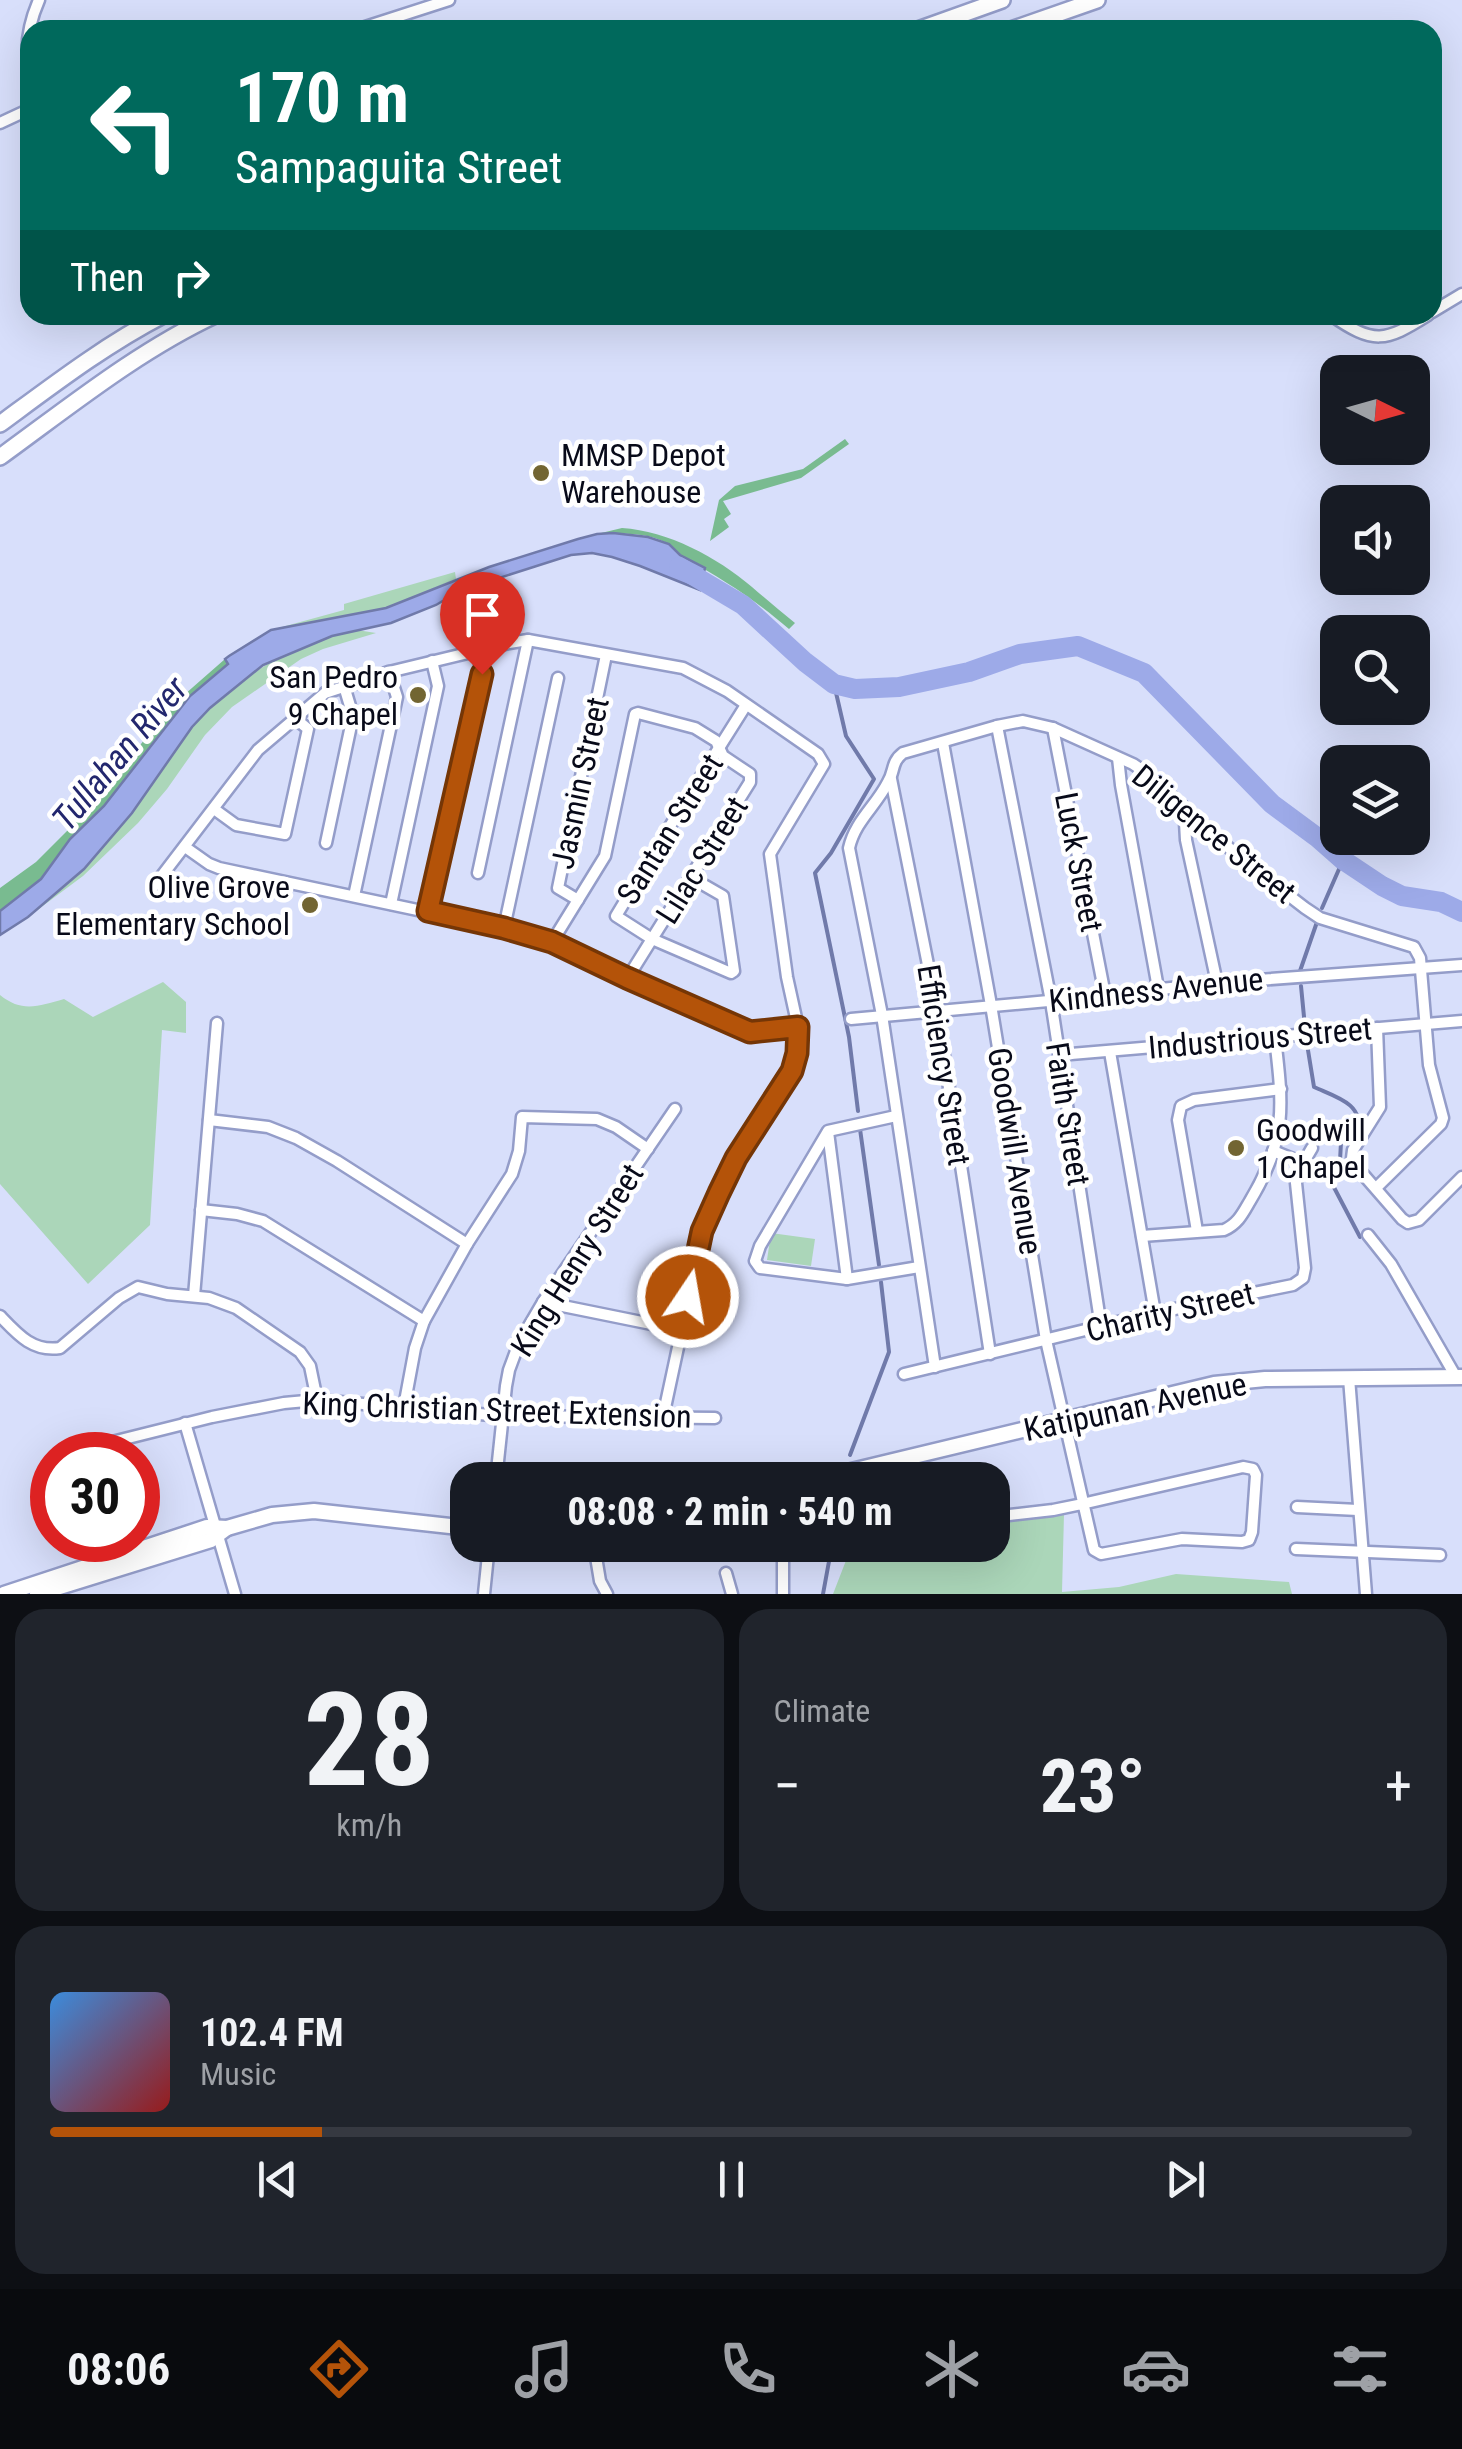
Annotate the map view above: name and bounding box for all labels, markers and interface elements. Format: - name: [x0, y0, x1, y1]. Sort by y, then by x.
- text: 170 m: [235, 57, 409, 139]
- icon: left: [70, 60, 200, 190]
- text: Sampaguita Street: [235, 141, 562, 194]
- icon: right: [164, 250, 219, 305]
- text: Then: [70, 256, 144, 300]
- north arrow: [1320, 355, 1430, 465]
- map controls: [1320, 355, 1430, 855]
- place label: MMSP Depot Warehouse: [561, 436, 726, 511]
- marker: MMSP Depot Warehouse: [530, 462, 552, 484]
- button: sound: [1320, 485, 1430, 595]
- pin: [440, 572, 525, 675]
- icon: arrive: [455, 587, 510, 642]
- button: search: [1320, 615, 1430, 725]
- place label: San Pedro 9 Chapel: [269, 658, 398, 733]
- water label: Tullahan River: [44, 668, 196, 839]
- marker: San Pedro 9 Chapel: [407, 684, 429, 706]
- street label: Jasmin Street: [543, 694, 617, 872]
- button: layers: [1320, 745, 1430, 855]
- street label: Santan Street: [609, 747, 731, 911]
- street label: Diligence Street: [1125, 757, 1303, 911]
- street label: Luck Street: [1047, 789, 1111, 935]
- street label: Lilac Street: [648, 790, 756, 930]
- place label: Olive Grove Elementary School: [55, 868, 290, 943]
- marker: Olive Grove Elementary School: [299, 894, 321, 916]
- street label: Kindness Avenue: [1047, 960, 1265, 1020]
- street label: Efficiency Street: [909, 962, 979, 1168]
- street label: Industrious Street: [1147, 1009, 1373, 1067]
- street label: Faith Street: [1038, 1040, 1098, 1188]
- street label: Goodwill Avenue: [980, 1045, 1050, 1257]
- place label: Goodwill 1 Chapel: [1256, 1111, 1366, 1186]
- marker: Goodwill 1 Chapel: [1225, 1137, 1247, 1159]
- street label: King Henry Street: [503, 1157, 651, 1363]
- position arrow: [636, 1245, 740, 1349]
- street label: Charity Street: [1082, 1274, 1258, 1350]
- street label: Katipunan Avenue: [1020, 1365, 1250, 1449]
- street label: King Christian Street Extension: [302, 1384, 692, 1436]
- speed limit sign: 30: [30, 1432, 160, 1562]
- text: 08:08 · 2 min · 540 m: [568, 1490, 892, 1534]
- text: 28: [304, 1664, 435, 1817]
- text: Climate: [774, 1692, 870, 1730]
- text: 23°: [1040, 1742, 1146, 1830]
- text: −: [774, 1754, 801, 1818]
- text: +: [1385, 1754, 1412, 1818]
- text: km/h: [336, 1806, 402, 1844]
- text: 102.4 FM: [200, 2011, 344, 2055]
- text: Music: [200, 2055, 276, 2093]
- icon: previous: [250, 2152, 305, 2207]
- icon: pause: [704, 2152, 759, 2207]
- icon: next: [1158, 2152, 1213, 2207]
- icon: directions: [304, 2334, 374, 2404]
- icon: music: [509, 2334, 579, 2404]
- icon: phone: [713, 2334, 783, 2404]
- icon: climate: [917, 2334, 987, 2404]
- icon: car: [1121, 2334, 1191, 2404]
- icon: filters: [1325, 2334, 1395, 2404]
- text: 08:06: [67, 2343, 170, 2396]

